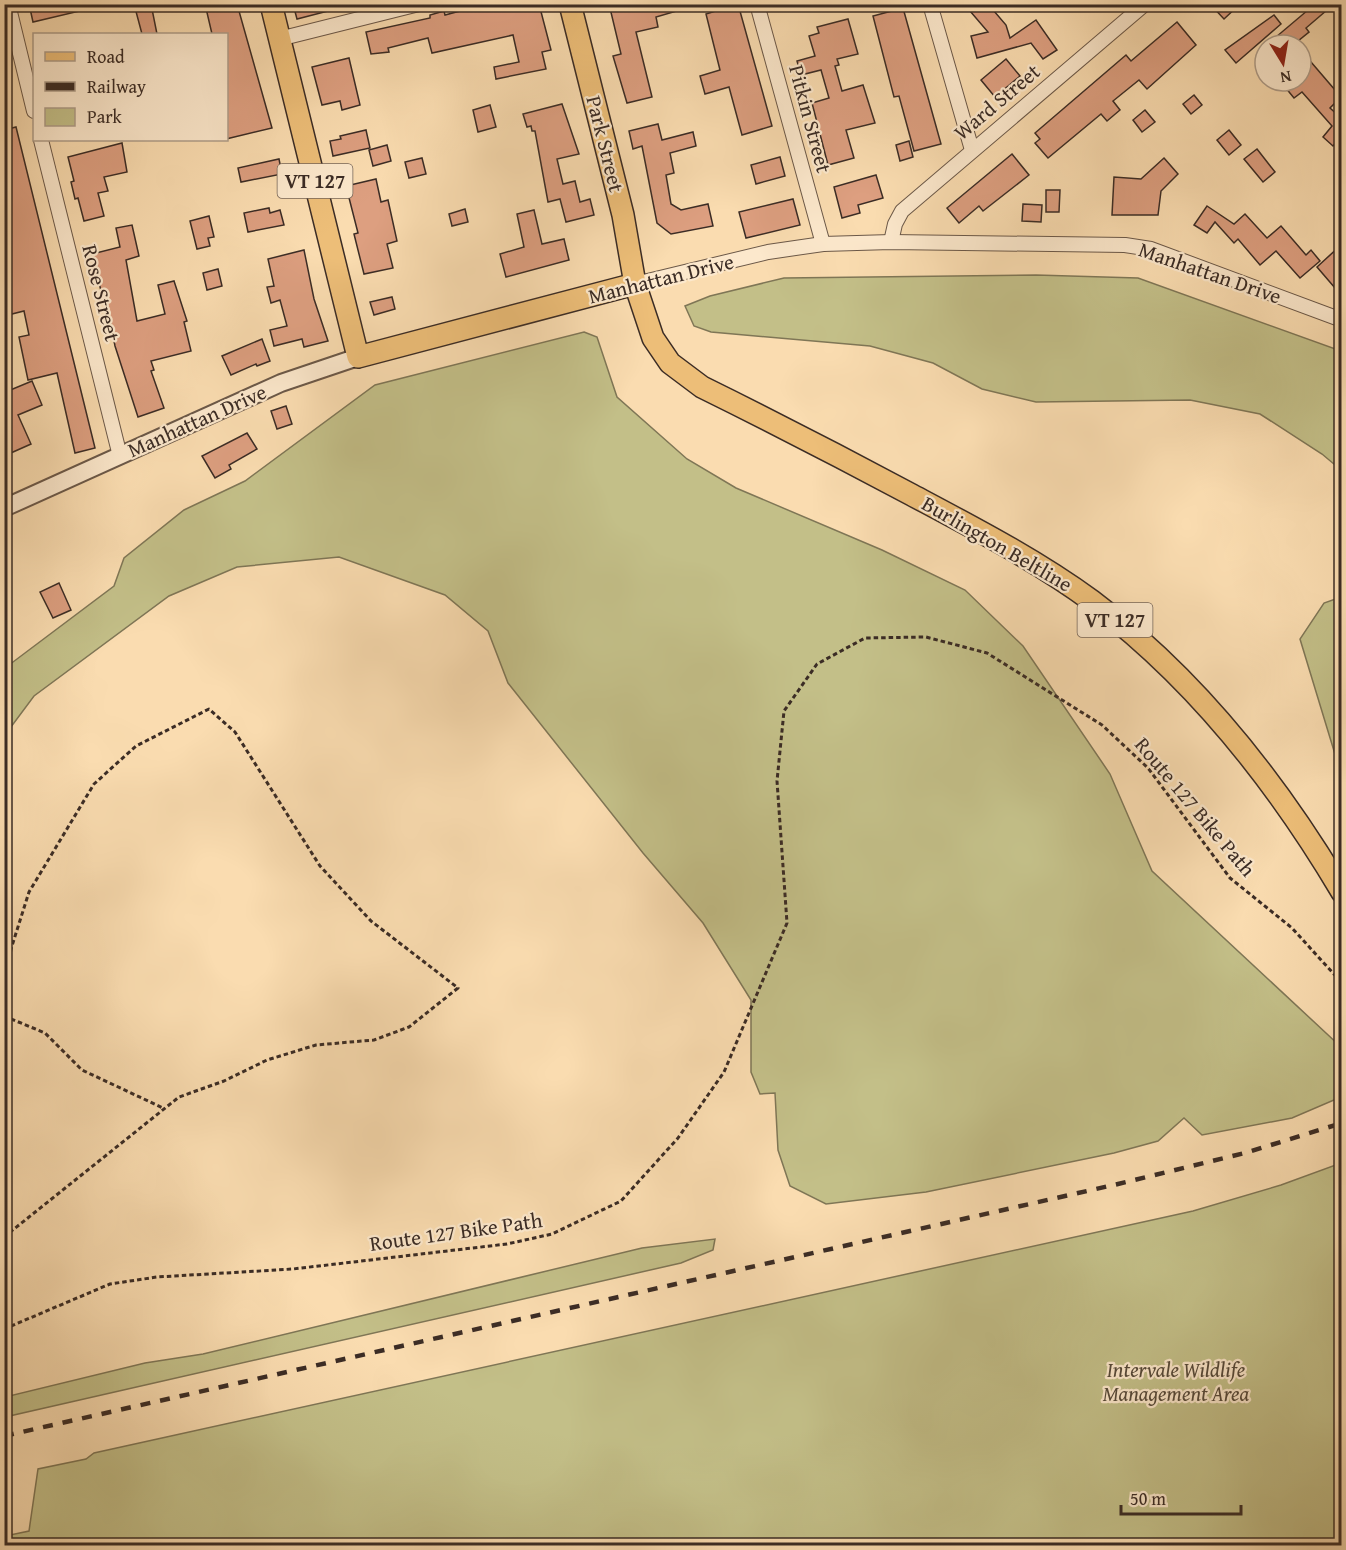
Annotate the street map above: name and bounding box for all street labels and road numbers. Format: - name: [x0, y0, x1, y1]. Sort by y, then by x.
- street label: Ward Street: [947, 56, 1047, 147]
- street label: Pitkin Street: [781, 61, 840, 177]
- street label: Park Street: [579, 92, 633, 196]
- road number: VT 127: [278, 164, 352, 198]
- street label: Manhattan Drive: [1135, 234, 1286, 311]
- street label: Rose Street: [75, 241, 129, 345]
- street label: Manhattan Drive: [585, 245, 737, 312]
- street label: Manhattan Drive: [122, 376, 271, 465]
- street label: Burlington Beltline: [916, 488, 1078, 599]
- road number: VT 127: [1078, 603, 1152, 637]
- street label: Route 127 Bike Path: [1128, 730, 1263, 883]
- street label: Route 127 Bike Path: [368, 1204, 544, 1259]

